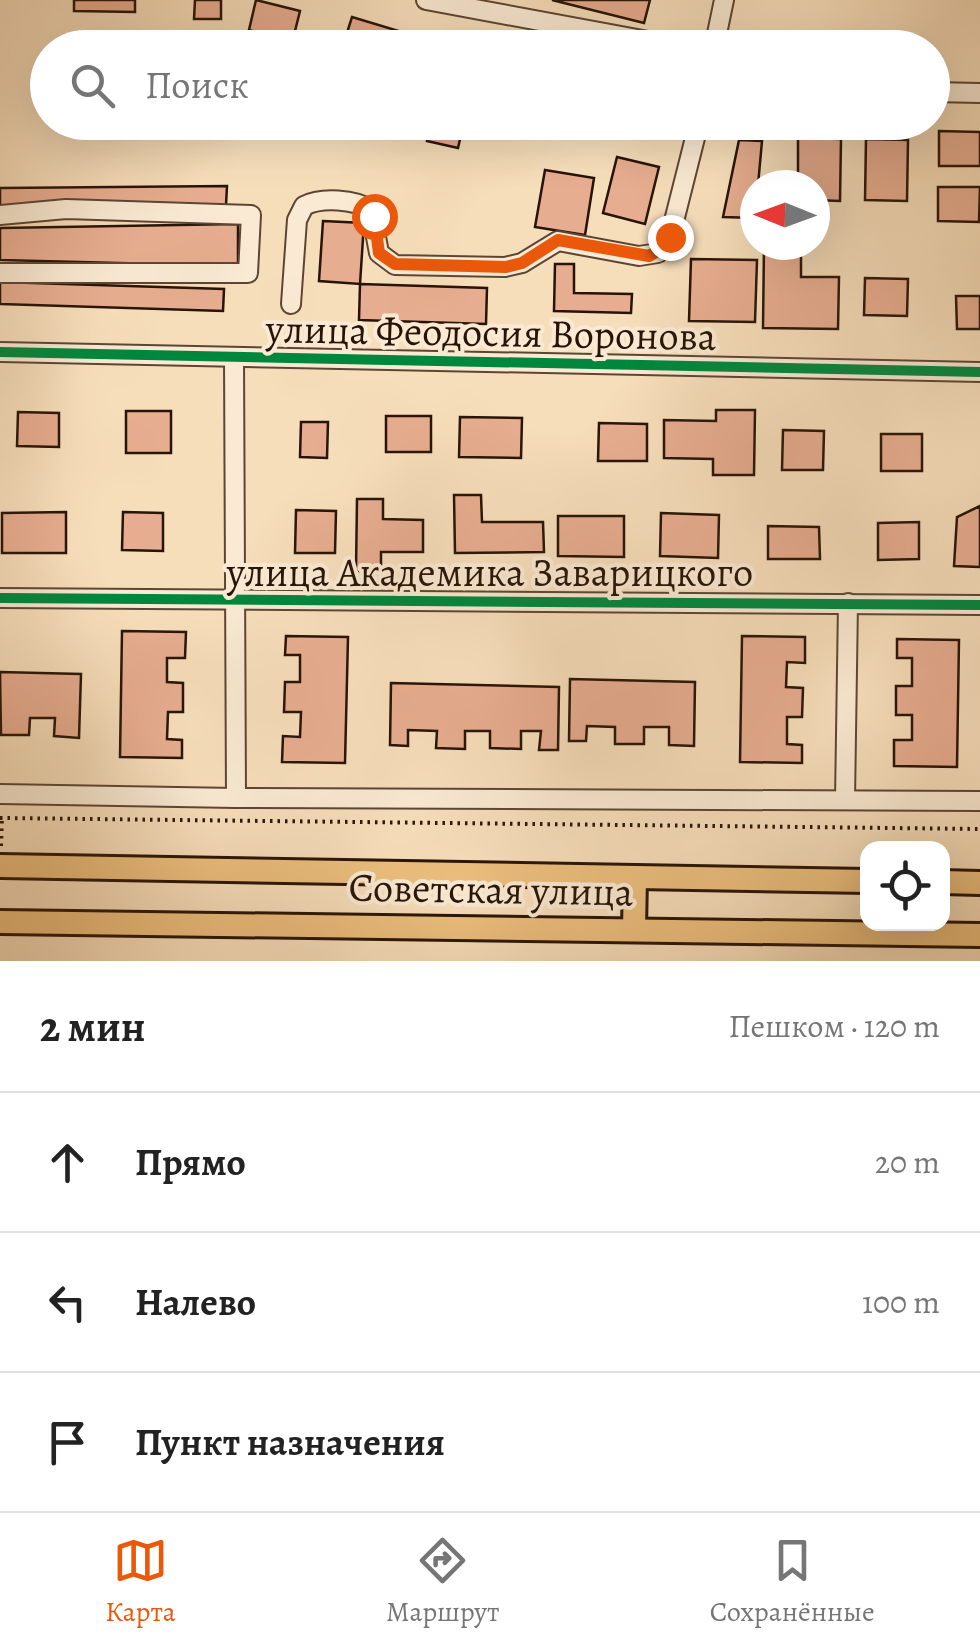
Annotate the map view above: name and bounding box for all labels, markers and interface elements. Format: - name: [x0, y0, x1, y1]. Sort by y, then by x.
- search box: [30, 30, 950, 140]
- icon: search: [65, 58, 120, 113]
- text: Поиск: [145, 59, 249, 111]
- north arrow: [740, 170, 830, 260]
- route start: [352, 194, 398, 240]
- route end: [648, 215, 694, 261]
- street label: улица Феодосия Воронова: [264, 301, 717, 364]
- street label: улица Академика Заварицкого: [226, 545, 753, 600]
- map controls: [860, 841, 950, 931]
- button: locate: [860, 841, 950, 931]
- street label: Советская улица: [348, 860, 634, 919]
- text: 2 мин: [40, 998, 146, 1055]
- text: Пешком · 120 m: [728, 1004, 940, 1048]
- icon: ahead: [40, 1135, 95, 1190]
- text: Прямо: [135, 1136, 246, 1188]
- text: 20 m: [875, 1140, 940, 1184]
- icon: left: [40, 1275, 95, 1330]
- text: Налево: [135, 1276, 256, 1328]
- text: 100 m: [862, 1280, 940, 1324]
- icon: arrive: [40, 1415, 95, 1470]
- text: Пункт назначения: [135, 1416, 445, 1468]
- tab: Карта: [105, 1533, 176, 1631]
- tab: Маршрут: [386, 1533, 499, 1631]
- tab: Сохранённые: [710, 1533, 875, 1631]

